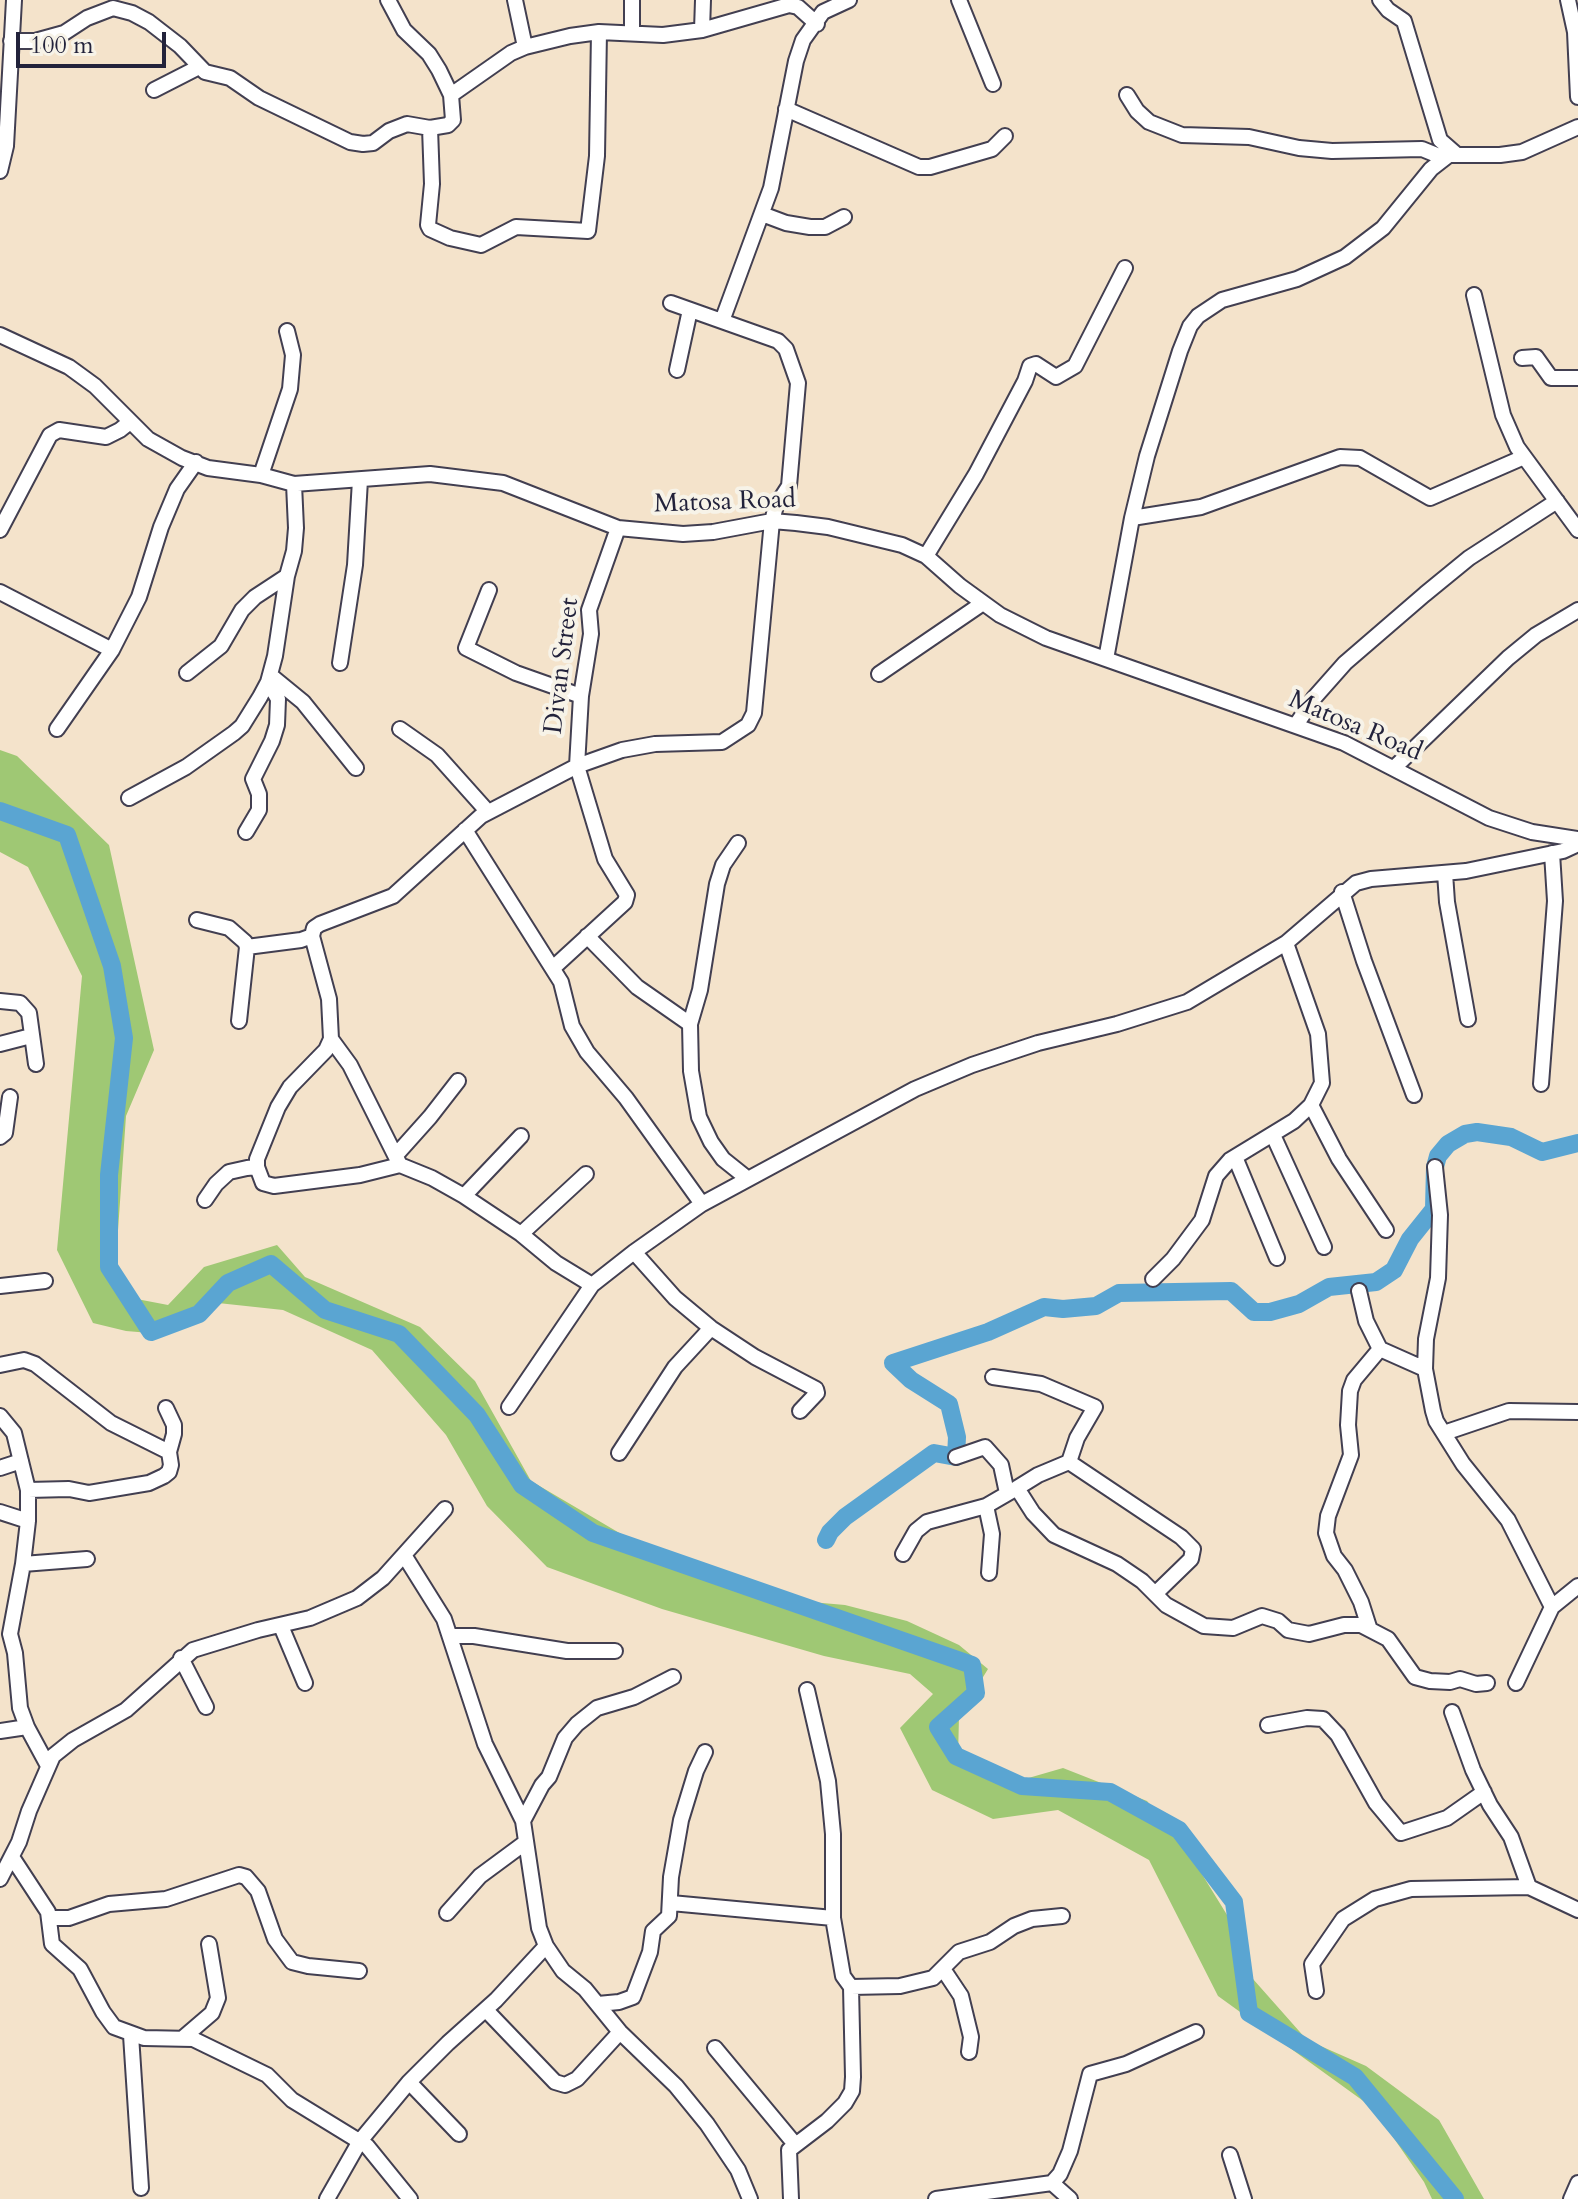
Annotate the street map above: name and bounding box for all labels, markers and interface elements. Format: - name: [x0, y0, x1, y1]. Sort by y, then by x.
- scale bar: [20, 16, 170, 66]
- text: 100 m: [30, 29, 94, 62]
- street label: Matosa Road: [653, 485, 797, 521]
- street label: Divan Street: [539, 596, 587, 736]
- street label: Matosa Road: [1284, 685, 1426, 769]

